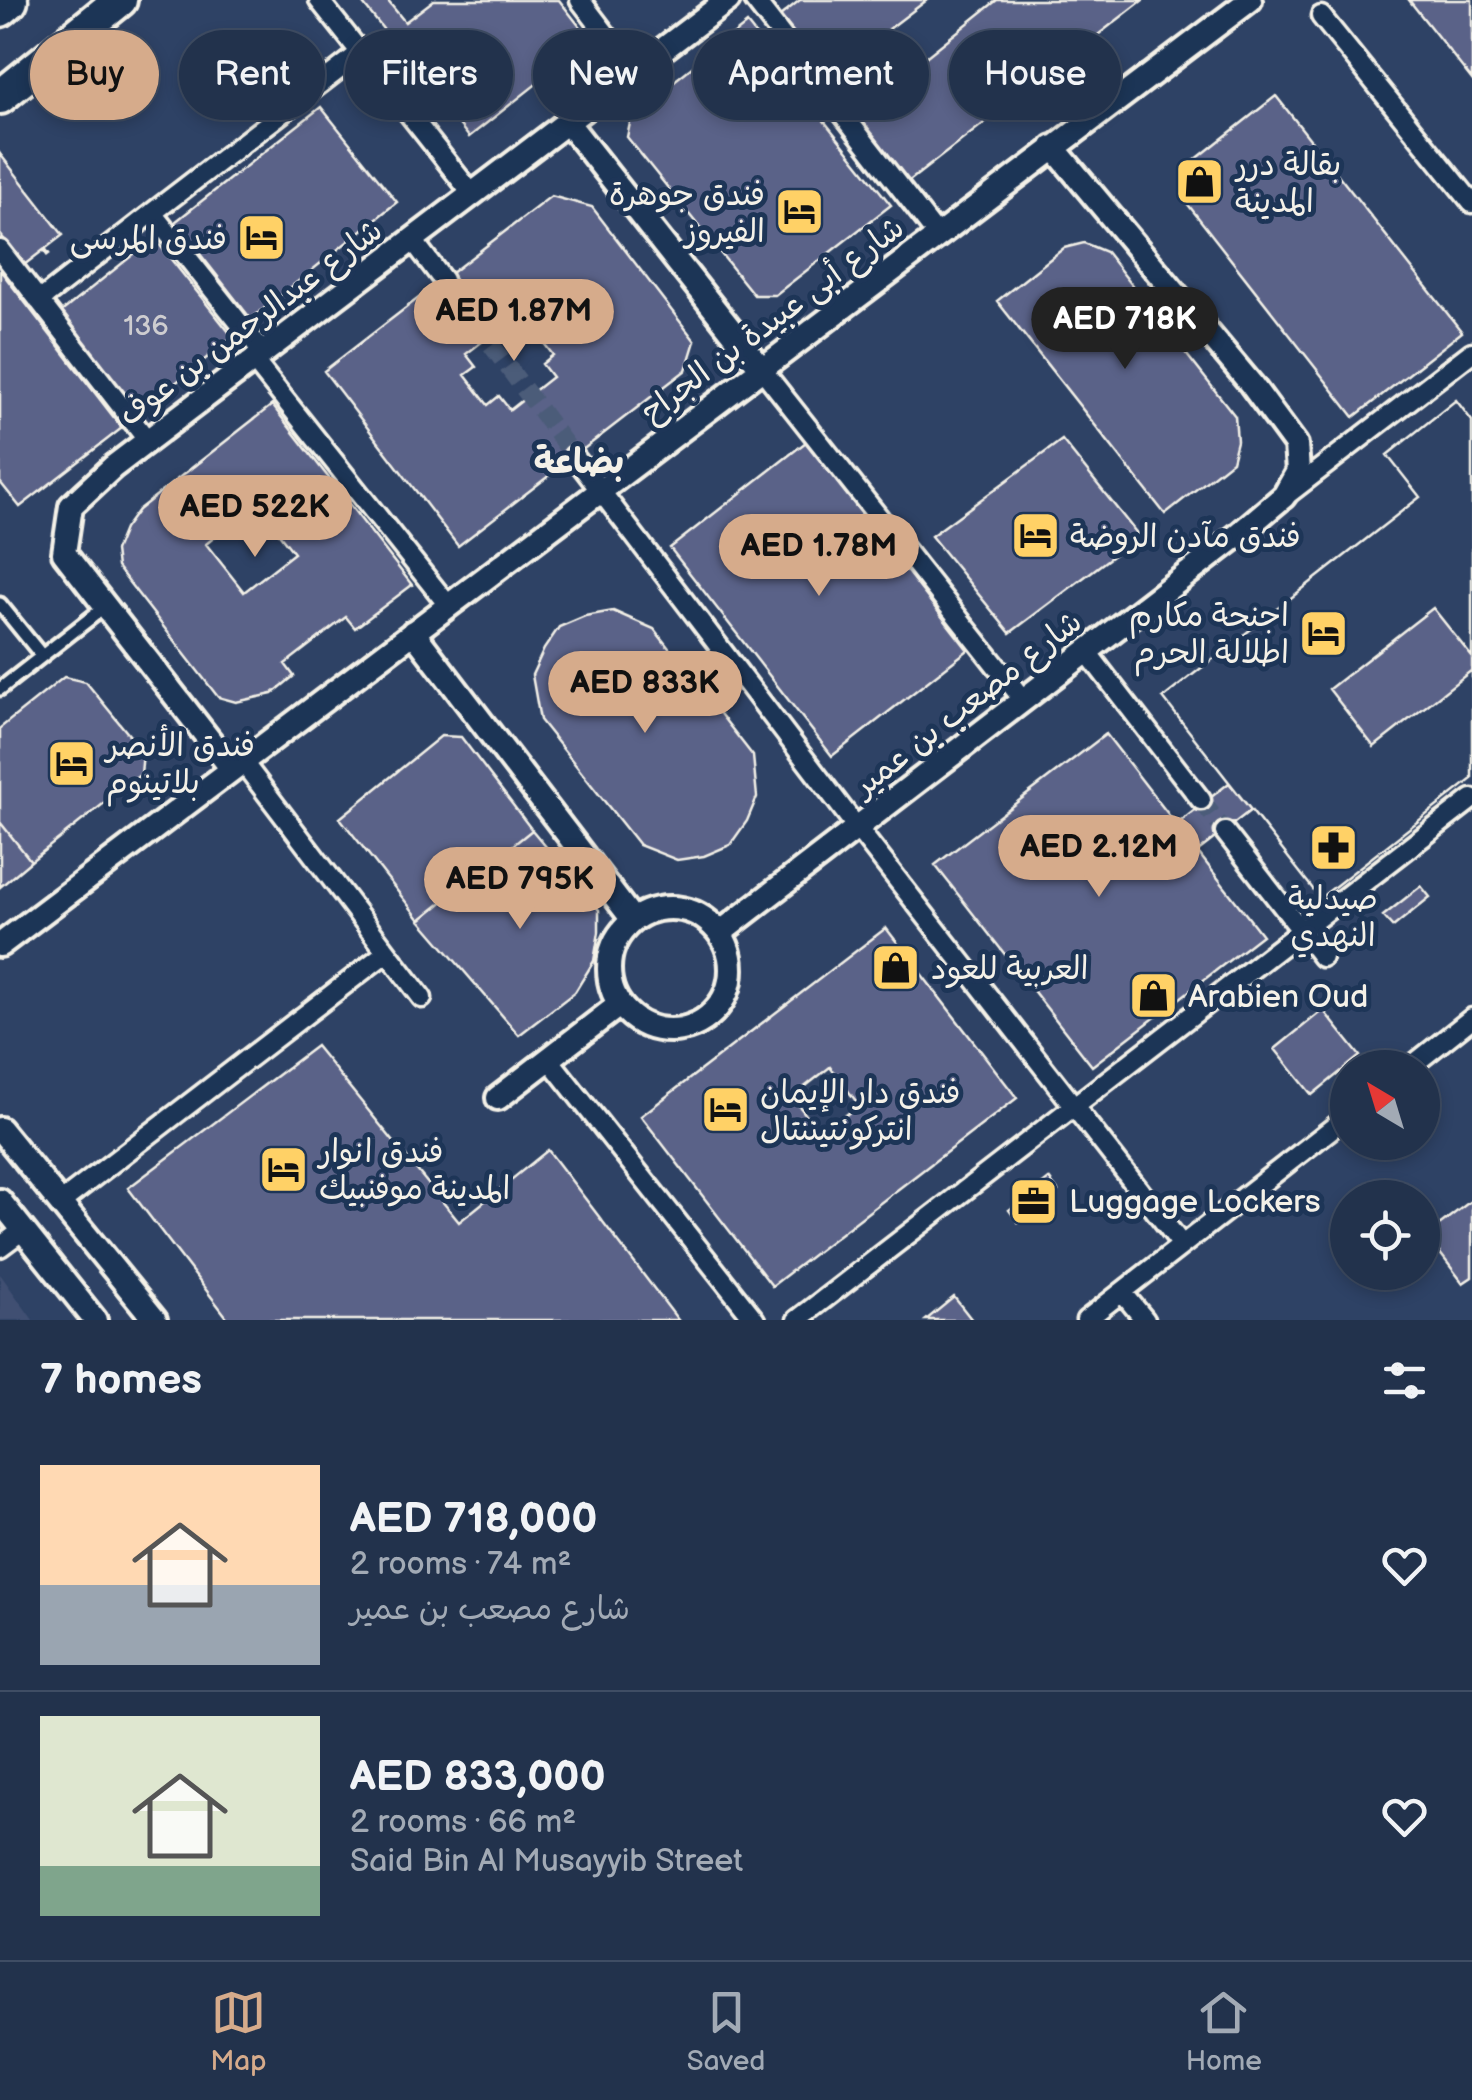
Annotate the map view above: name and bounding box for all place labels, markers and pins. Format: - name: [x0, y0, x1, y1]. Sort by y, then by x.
- place label: بقالة درر المدينة: [1234, 146, 1341, 222]
- shop icon: بقالة درر المدينة: [1174, 156, 1226, 208]
- place label: فندق جوهرة الفيروز: [609, 176, 765, 252]
- hotel icon: فندق جوهرة الفيروز: [774, 186, 826, 238]
- hotel icon: فندق المرسى: [236, 212, 288, 264]
- place label: فندق المرسى: [70, 220, 227, 259]
- pin: AED 1.87M: [400, 279, 628, 364]
- pin: AED 718K: [1022, 287, 1228, 372]
- pin: AED 522K: [152, 475, 358, 560]
- hotel icon: فندق مآدن الروضة: [1009, 510, 1061, 562]
- pin: AED 1.78M: [705, 514, 933, 599]
- place label: فندق مآدن الروضة: [1070, 518, 1301, 557]
- place label: اجنحة مكارم اطلالة الحرم: [1129, 597, 1289, 677]
- hotel icon: اجنحة مكارم اطلالة الحرم: [1298, 607, 1350, 659]
- pin: AED 833K: [542, 651, 748, 736]
- place label: فندق الأنصر بلاتينوم: [103, 724, 255, 807]
- hotel icon: فندق الأنصر بلاتينوم: [45, 737, 97, 789]
- pin: AED 2.12M: [985, 815, 1213, 900]
- pharmacy icon: صيدلية النهدي: [1307, 822, 1359, 874]
- pin: AED 795K: [417, 847, 623, 932]
- place label: صيدلية النهدي: [1288, 880, 1378, 958]
- shop icon: العربية للعود: [870, 942, 922, 994]
- place label: العربية للعود: [931, 950, 1088, 989]
- shop icon: Arabien Oud: [1127, 970, 1179, 1022]
- place label: Arabien Oud: [1188, 978, 1368, 1017]
- place label: فندق دار الإيمان انتركونتيننتال: [760, 1074, 961, 1150]
- hotel icon: فندق دار الإيمان انتركونتيننتال: [699, 1084, 751, 1136]
- place label: فندق انوار المدينة موفنبيك: [316, 1133, 510, 1209]
- hotel icon: فندق انوار المدينة موفنبيك: [258, 1143, 310, 1195]
- office icon: Luggage Lockers: [1008, 1175, 1060, 1227]
- place label: Luggage Lockers: [1069, 1183, 1321, 1222]

